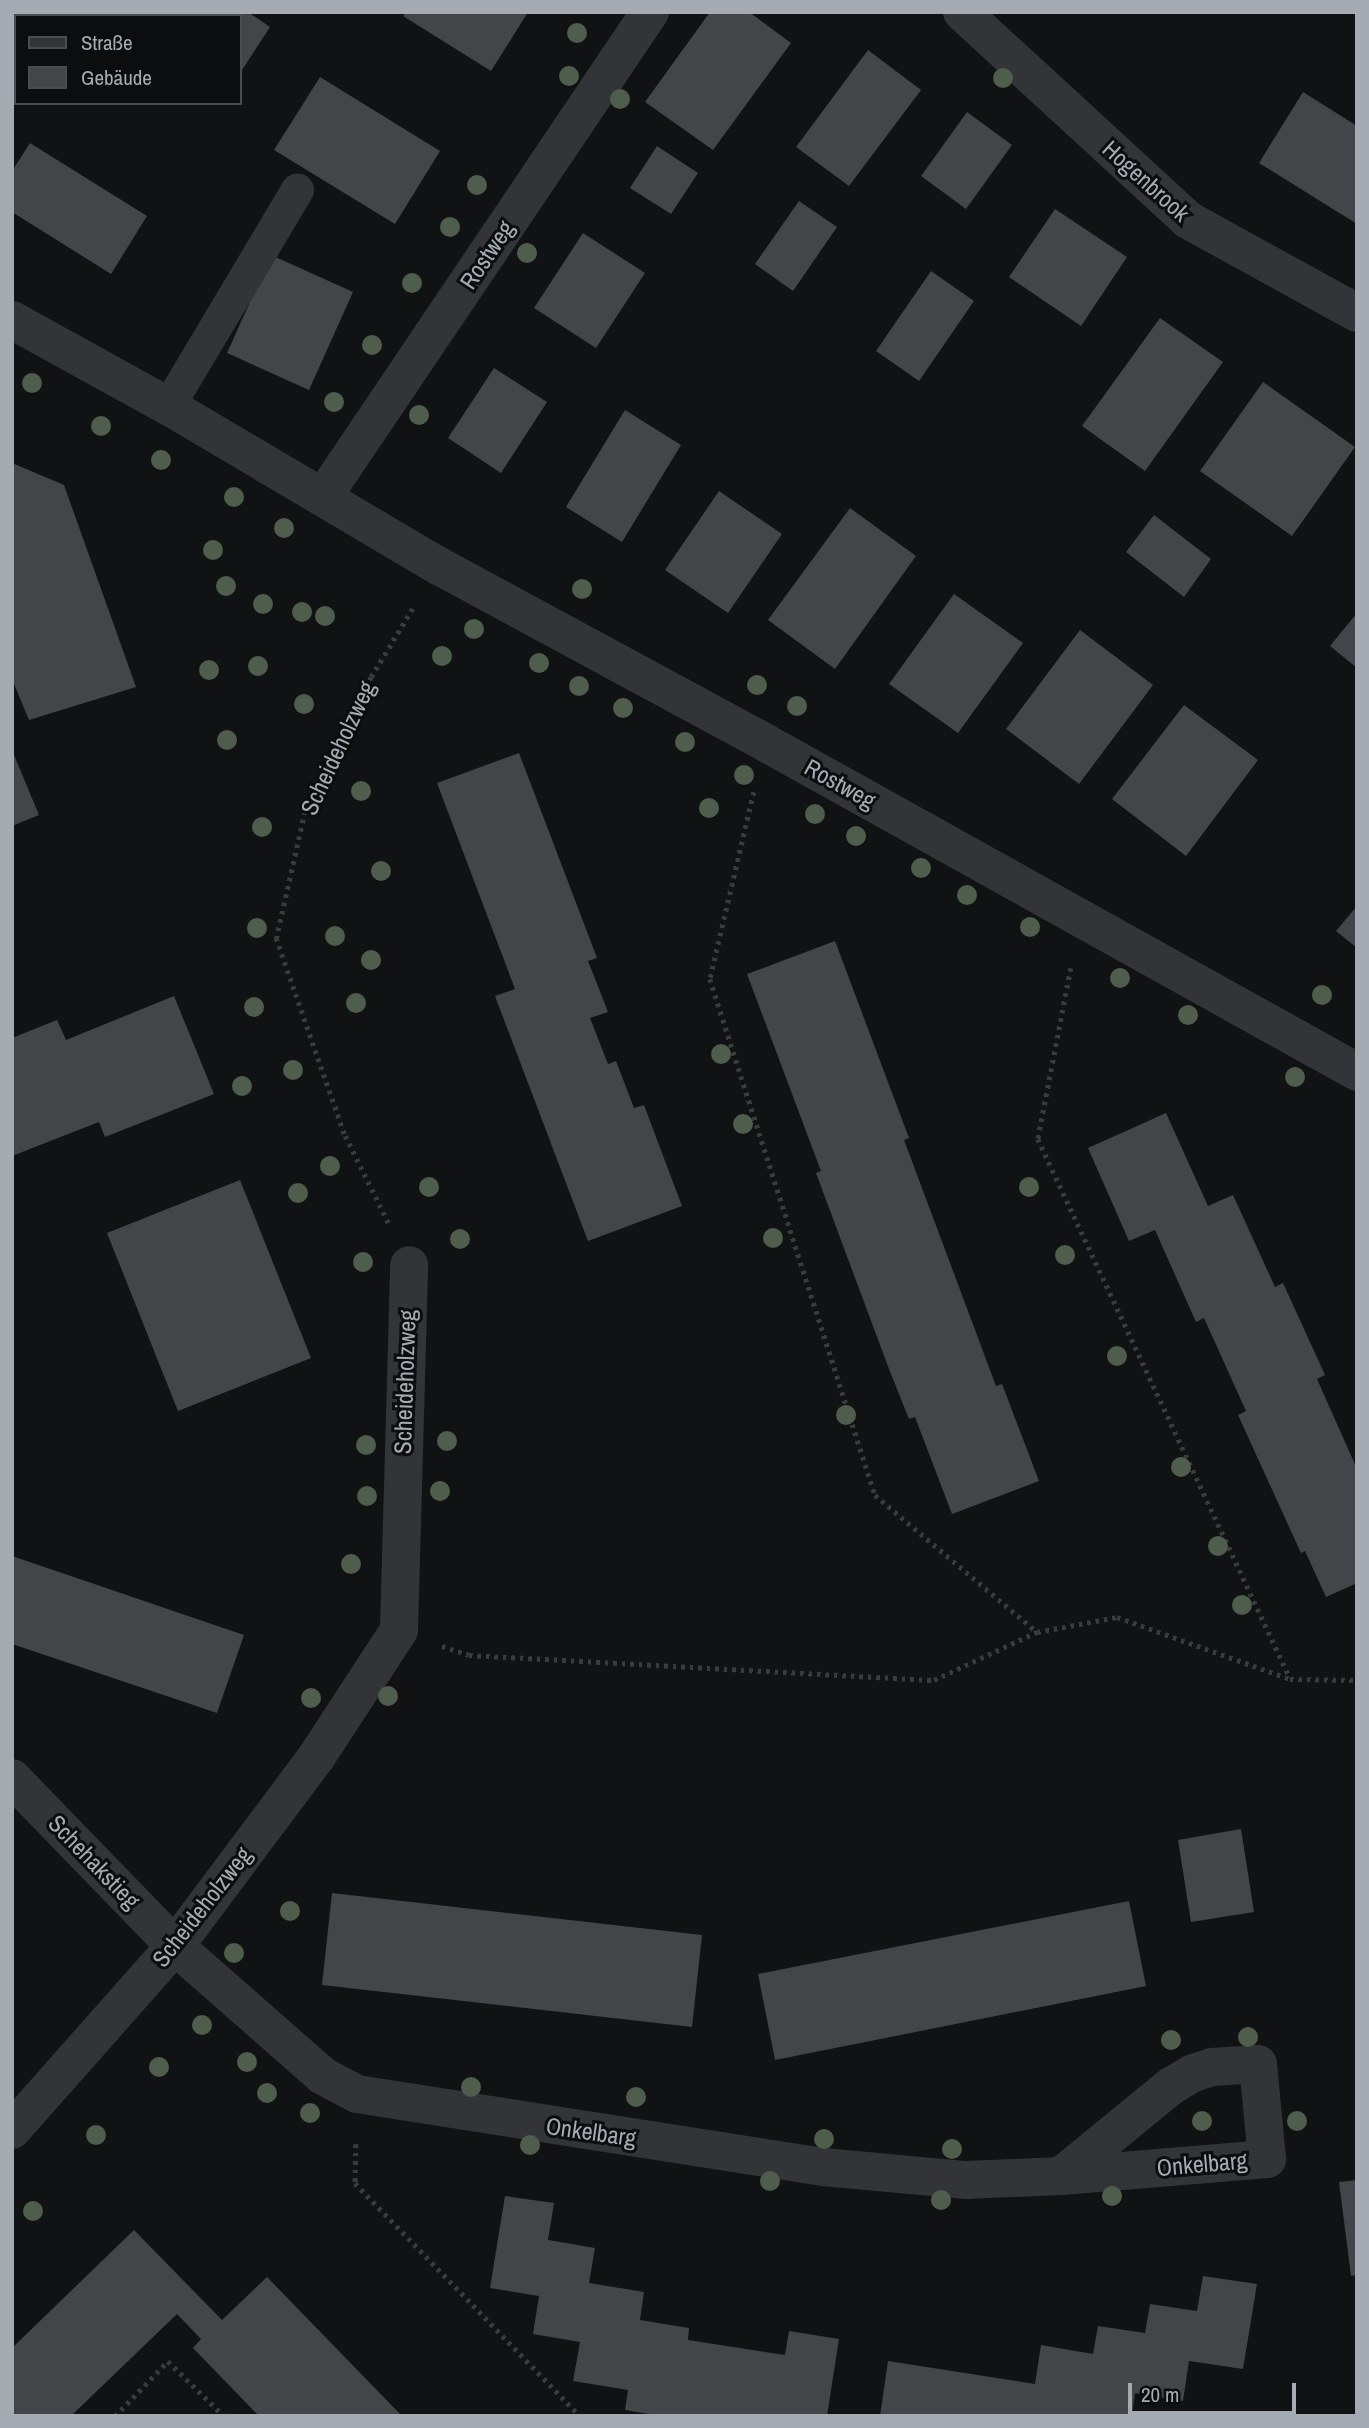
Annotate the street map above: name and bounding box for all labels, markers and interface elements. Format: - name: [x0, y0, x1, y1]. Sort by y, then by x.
- legend: [14, 14, 242, 105]
- text: Straße: [81, 28, 133, 57]
- text: Gebäude: [81, 63, 152, 92]
- street label: Hogenbrook: [1097, 134, 1195, 228]
- street label: Rostweg: [454, 215, 520, 295]
- street label: Scheideholzweg: [294, 676, 382, 820]
- street label: Rostweg: [800, 753, 880, 815]
- street label: Scheideholzweg: [388, 1309, 422, 1455]
- street label: Schehakstieg: [42, 1809, 146, 1915]
- street label: Scheideholzweg: [146, 1841, 258, 1973]
- street label: Onkelbarg: [544, 2111, 638, 2153]
- street label: Onkelbarg: [1156, 2146, 1248, 2182]
- scale bar: [1131, 2368, 1299, 2412]
- text: 20 m: [1141, 2380, 1179, 2409]

